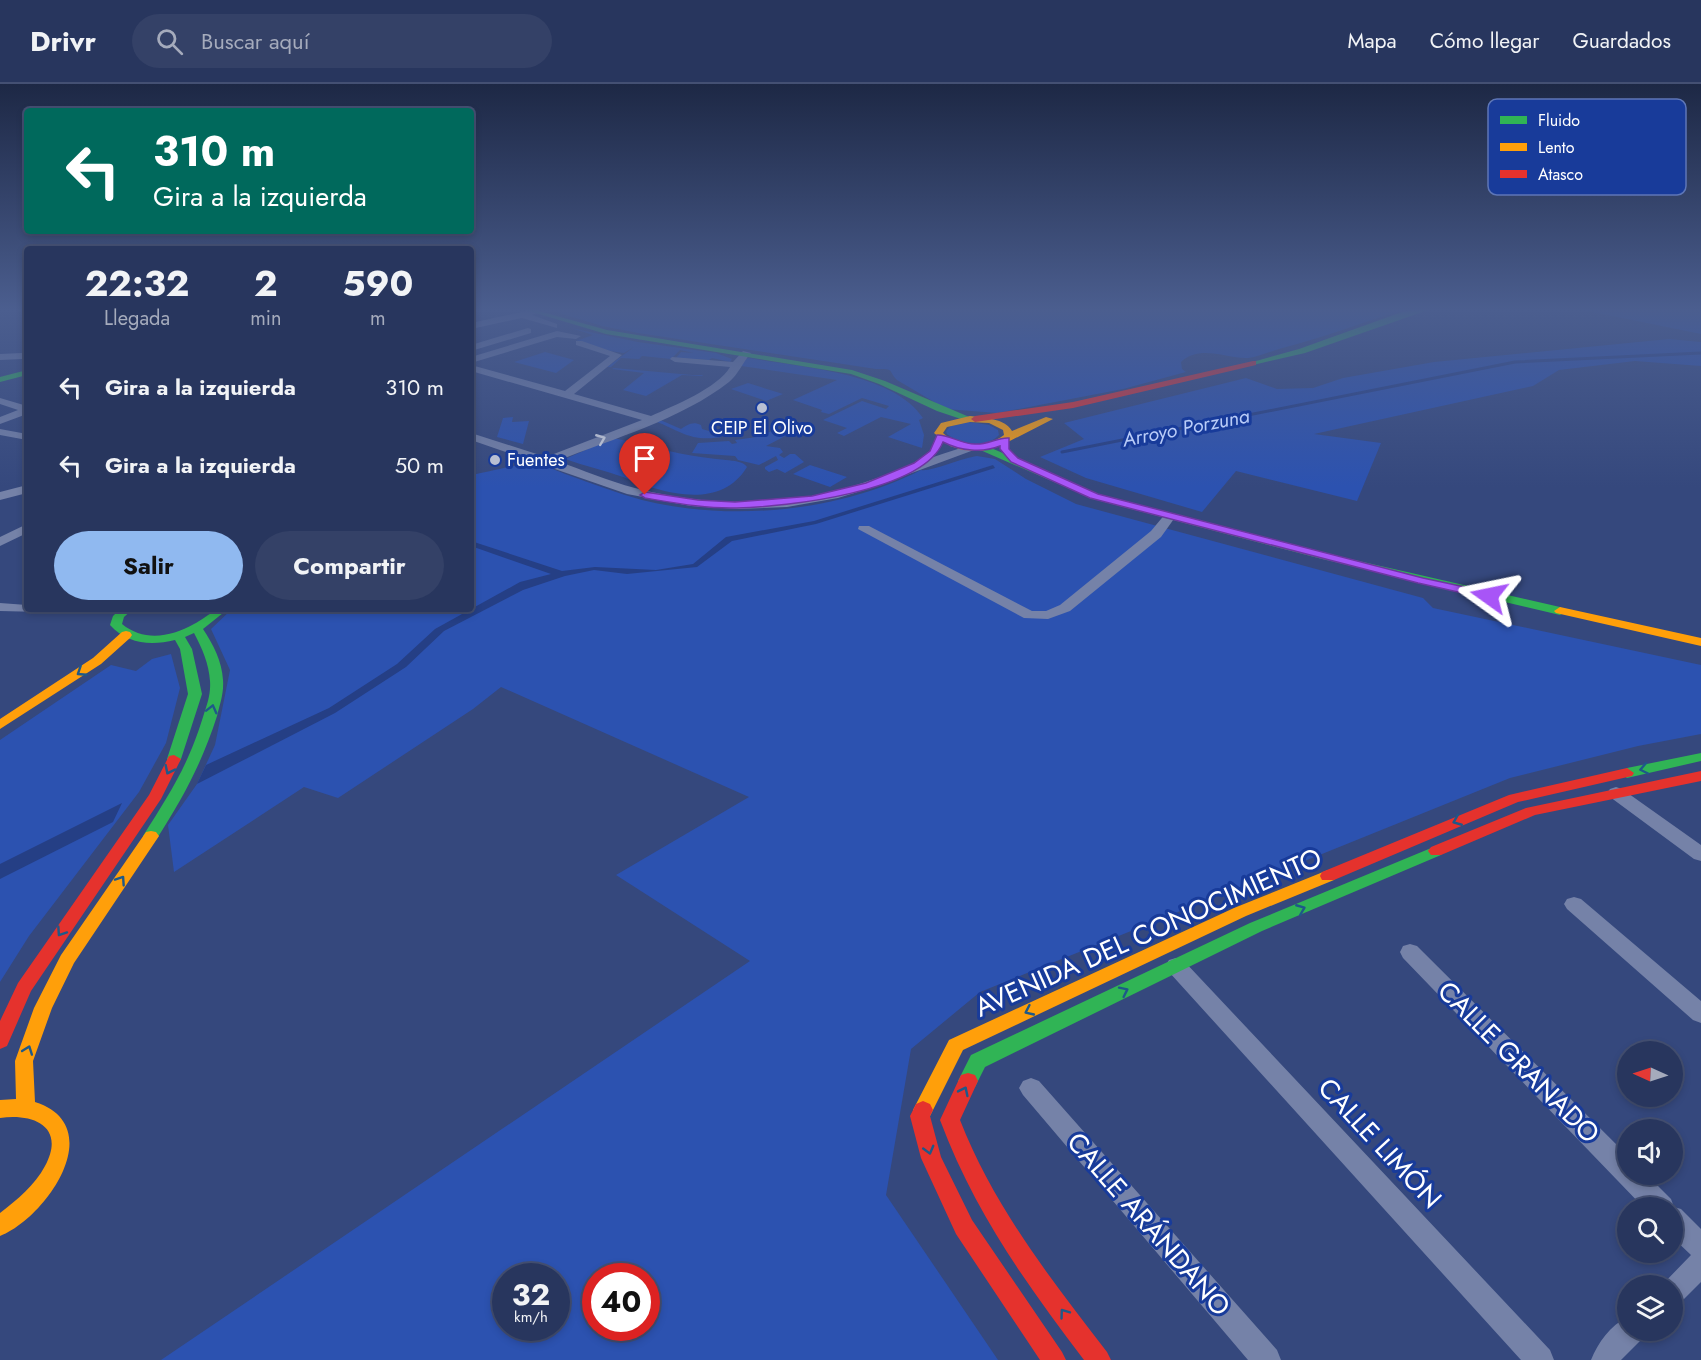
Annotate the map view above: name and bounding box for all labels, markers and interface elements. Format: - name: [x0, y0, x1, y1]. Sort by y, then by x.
- search box: [132, 14, 552, 68]
- text: Drivr: [30, 21, 96, 62]
- icon: search: [153, 25, 186, 58]
- text: Buscar aquí: [201, 25, 309, 57]
- text: Mapa: [1347, 26, 1397, 56]
- text: Cómo llegar: [1430, 26, 1539, 56]
- text: Guardados: [1572, 26, 1671, 56]
- legend: [1488, 99, 1686, 195]
- text: Fluido: [1538, 109, 1580, 132]
- text: 310 m: [153, 121, 275, 182]
- icon: left: [54, 132, 132, 210]
- text: Lento: [1538, 136, 1575, 159]
- text: Atasco: [1538, 163, 1583, 186]
- text: Gira a la izquierda: [153, 177, 367, 216]
- text: 22:32: [85, 257, 189, 309]
- text: 2: [254, 257, 278, 309]
- text: 590: [342, 257, 413, 309]
- text: Llegada: [104, 304, 170, 333]
- text: min: [250, 304, 281, 333]
- text: m: [370, 304, 386, 333]
- icon: left: [54, 371, 87, 404]
- text: Gira a la izquierda: [105, 371, 296, 403]
- text: 310 m: [385, 371, 444, 403]
- marker: CEIP El Olivo: [755, 401, 769, 415]
- water label: Arroyo Porzuna: [1119, 401, 1252, 455]
- place label: CEIP El Olivo: [711, 415, 813, 441]
- pin: [619, 433, 670, 495]
- one-way arrow: [594, 434, 605, 446]
- icon: arrive: [628, 442, 661, 475]
- place label: Fuentes: [507, 447, 565, 473]
- icon: left: [54, 449, 87, 482]
- text: Gira a la izquierda: [105, 449, 296, 481]
- text: 50 m: [395, 449, 444, 481]
- marker: Fuentes: [488, 453, 502, 467]
- button: Salir: [54, 531, 243, 600]
- button: Compartir: [255, 531, 444, 600]
- position arrow: [1457, 564, 1521, 628]
- one-way arrow: [76, 665, 87, 676]
- one-way arrow: [205, 704, 217, 715]
- one-way arrow: [1639, 762, 1649, 775]
- one-way arrow: [164, 764, 176, 775]
- one-way arrow: [1452, 814, 1463, 826]
- street label: AVENIDA DEL CONOCIMIENTO: [968, 838, 1328, 1026]
- one-way arrow: [114, 876, 125, 887]
- one-way arrow: [1294, 904, 1305, 916]
- one-way arrow: [57, 925, 68, 936]
- street label: CALLE GRANADO: [1429, 972, 1609, 1152]
- one-way arrow: [1117, 987, 1128, 998]
- one-way arrow: [1024, 1003, 1035, 1015]
- north arrow: [1617, 1041, 1683, 1107]
- map controls: [1617, 1041, 1683, 1341]
- one-way arrow: [21, 1045, 34, 1056]
- street label: CALLE LIMÓN: [1309, 1069, 1451, 1217]
- one-way arrow: [956, 1087, 968, 1098]
- button: sound: [1617, 1119, 1683, 1185]
- street label: CALLE ARÁNDANO: [1058, 1123, 1240, 1325]
- one-way arrow: [922, 1144, 934, 1155]
- button: search: [1617, 1197, 1683, 1263]
- speed limit sign: 40: [582, 1263, 660, 1341]
- text: 32: [512, 1273, 550, 1316]
- button: layers: [1617, 1275, 1683, 1341]
- text: km/h: [514, 1306, 548, 1328]
- one-way arrow: [1060, 1309, 1071, 1320]

